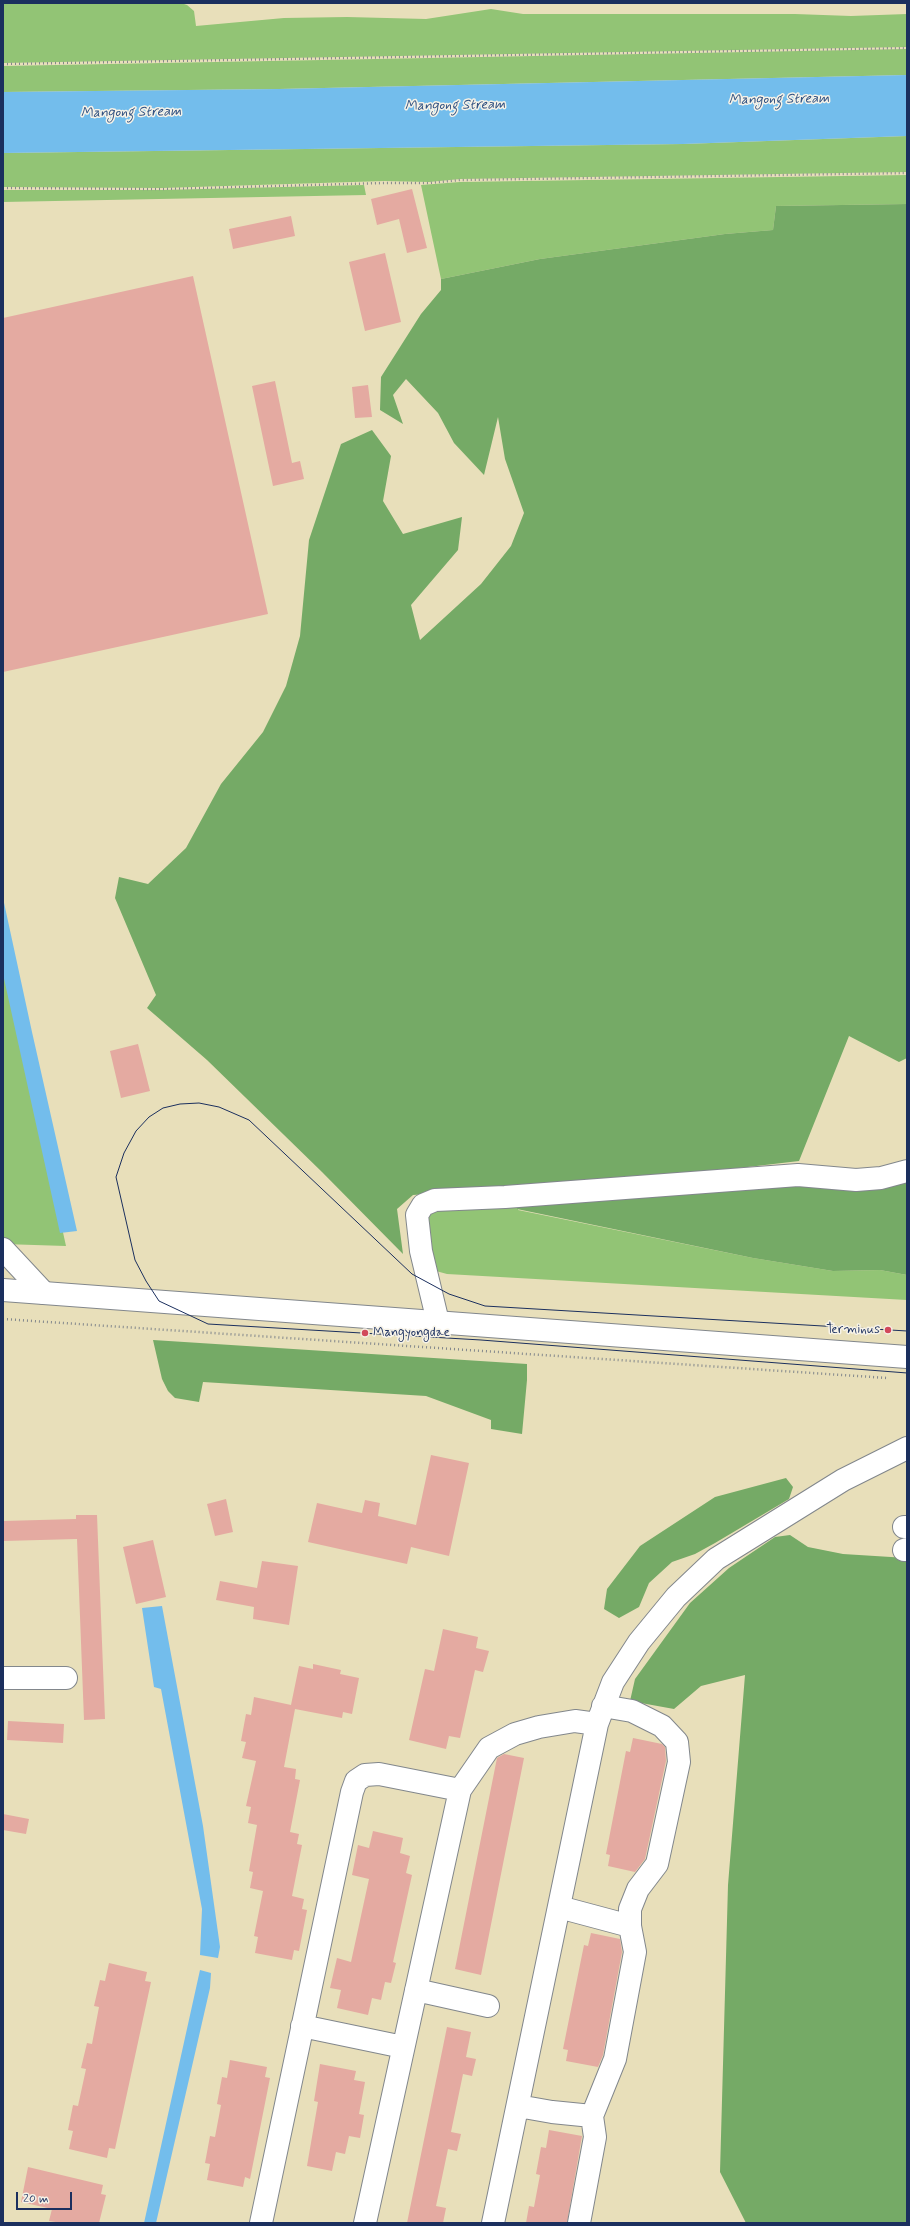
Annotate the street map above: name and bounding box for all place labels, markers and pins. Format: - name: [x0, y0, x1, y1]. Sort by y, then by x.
- place label: Terminus: [826, 1322, 880, 1338]
- place label: Mangyongdae: [373, 1325, 450, 1341]
- marker: Terminus: [883, 1325, 893, 1335]
- marker: Mangyongdae: [360, 1328, 370, 1338]

